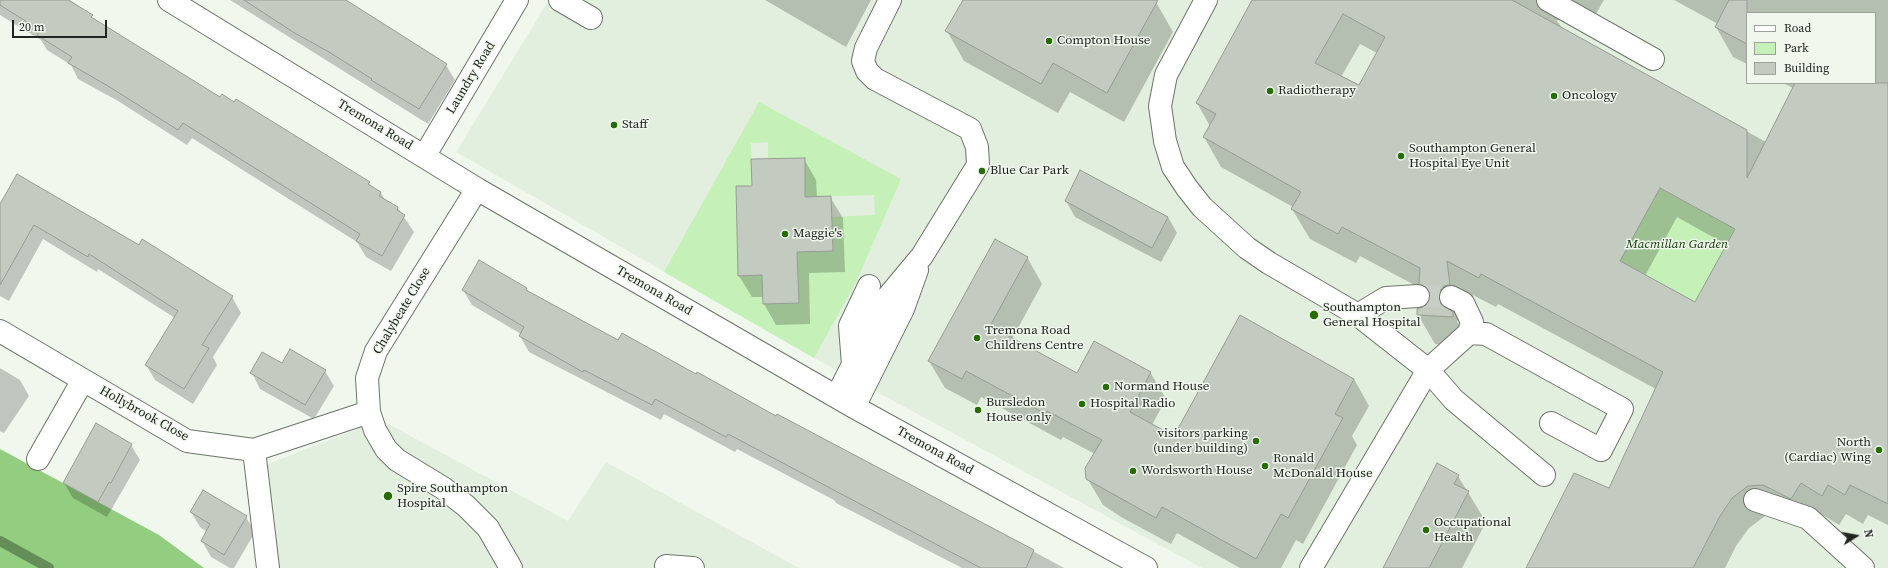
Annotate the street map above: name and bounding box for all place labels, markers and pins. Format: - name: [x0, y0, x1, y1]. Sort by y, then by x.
- place label: Compton House: [1057, 33, 1150, 49]
- marker: Compton House: [1044, 36, 1054, 46]
- place label: Radiotherapy: [1278, 83, 1356, 99]
- marker: Radiotherapy: [1265, 86, 1275, 96]
- place label: Oncology: [1562, 88, 1617, 104]
- marker: Oncology: [1549, 91, 1559, 101]
- place label: Staff: [622, 117, 648, 133]
- marker: Staff: [609, 120, 619, 130]
- place label: Southampton General Hospital Eye Unit: [1409, 141, 1536, 172]
- marker: Southampton General Hospital Eye Unit: [1396, 151, 1406, 161]
- place label: Blue Car Park: [990, 163, 1069, 179]
- marker: Blue Car Park: [977, 166, 987, 176]
- place label: Maggie's: [793, 226, 842, 242]
- marker: Maggie's: [780, 229, 790, 239]
- place label: Southampton General Hospital: [1323, 300, 1421, 331]
- marker: Southampton General Hospital: [1308, 309, 1320, 321]
- place label: Tremona Road Childrens Centre: [985, 323, 1084, 354]
- marker: Tremona Road Childrens Centre: [972, 333, 982, 343]
- place label: Normand House: [1114, 379, 1209, 395]
- marker: Normand House: [1101, 382, 1111, 392]
- place label: Bursledon House only: [986, 395, 1051, 426]
- place label: Hospital Radio: [1090, 396, 1175, 412]
- marker: Hospital Radio: [1077, 399, 1087, 409]
- marker: Bursledon House only: [973, 405, 983, 415]
- place label: visitors parking (under building): [1153, 426, 1248, 457]
- place label: North (Cardiac) Wing: [1784, 435, 1871, 466]
- marker: visitors parking (under building): [1251, 436, 1261, 446]
- marker: North (Cardiac) Wing: [1874, 445, 1884, 455]
- place label: Ronald McDonald House: [1273, 451, 1373, 482]
- marker: Ronald McDonald House: [1260, 461, 1270, 471]
- place label: Wordsworth House: [1141, 463, 1253, 479]
- marker: Wordsworth House: [1128, 466, 1138, 476]
- place label: Spire Southampton Hospital: [397, 481, 508, 512]
- marker: Spire Southampton Hospital: [382, 490, 394, 502]
- place label: Occupational Health: [1434, 515, 1511, 546]
- marker: Occupational Health: [1421, 525, 1431, 535]

